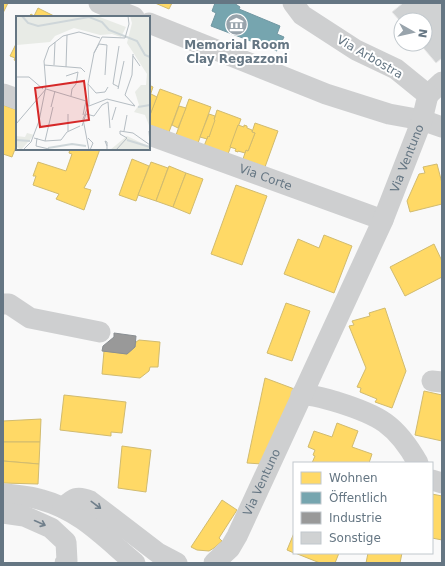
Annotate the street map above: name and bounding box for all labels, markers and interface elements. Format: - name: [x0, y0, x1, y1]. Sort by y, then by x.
- museum icon: Memorial Room Clay Regazzoni: [224, 11, 250, 37]
- north arrow: [393, 12, 433, 52]
- inset map: [16, 16, 150, 150]
- text: N: [415, 28, 429, 39]
- street label: Via Arbostra: [335, 32, 405, 82]
- place label: Memorial Room Clay Regazzoni: [184, 38, 290, 66]
- street label: Via Ventuno: [387, 122, 427, 195]
- street label: Via Corte: [237, 161, 294, 193]
- street label: Via Ventuno: [240, 447, 283, 518]
- legend: [293, 462, 433, 554]
- text: Wohnen: [329, 471, 378, 485]
- text: Öffentlich: [329, 489, 387, 505]
- one-way arrow: [90, 501, 101, 510]
- text: Industrie: [329, 511, 382, 525]
- one-way arrow: [34, 520, 46, 527]
- text: Sonstige: [329, 531, 381, 545]

